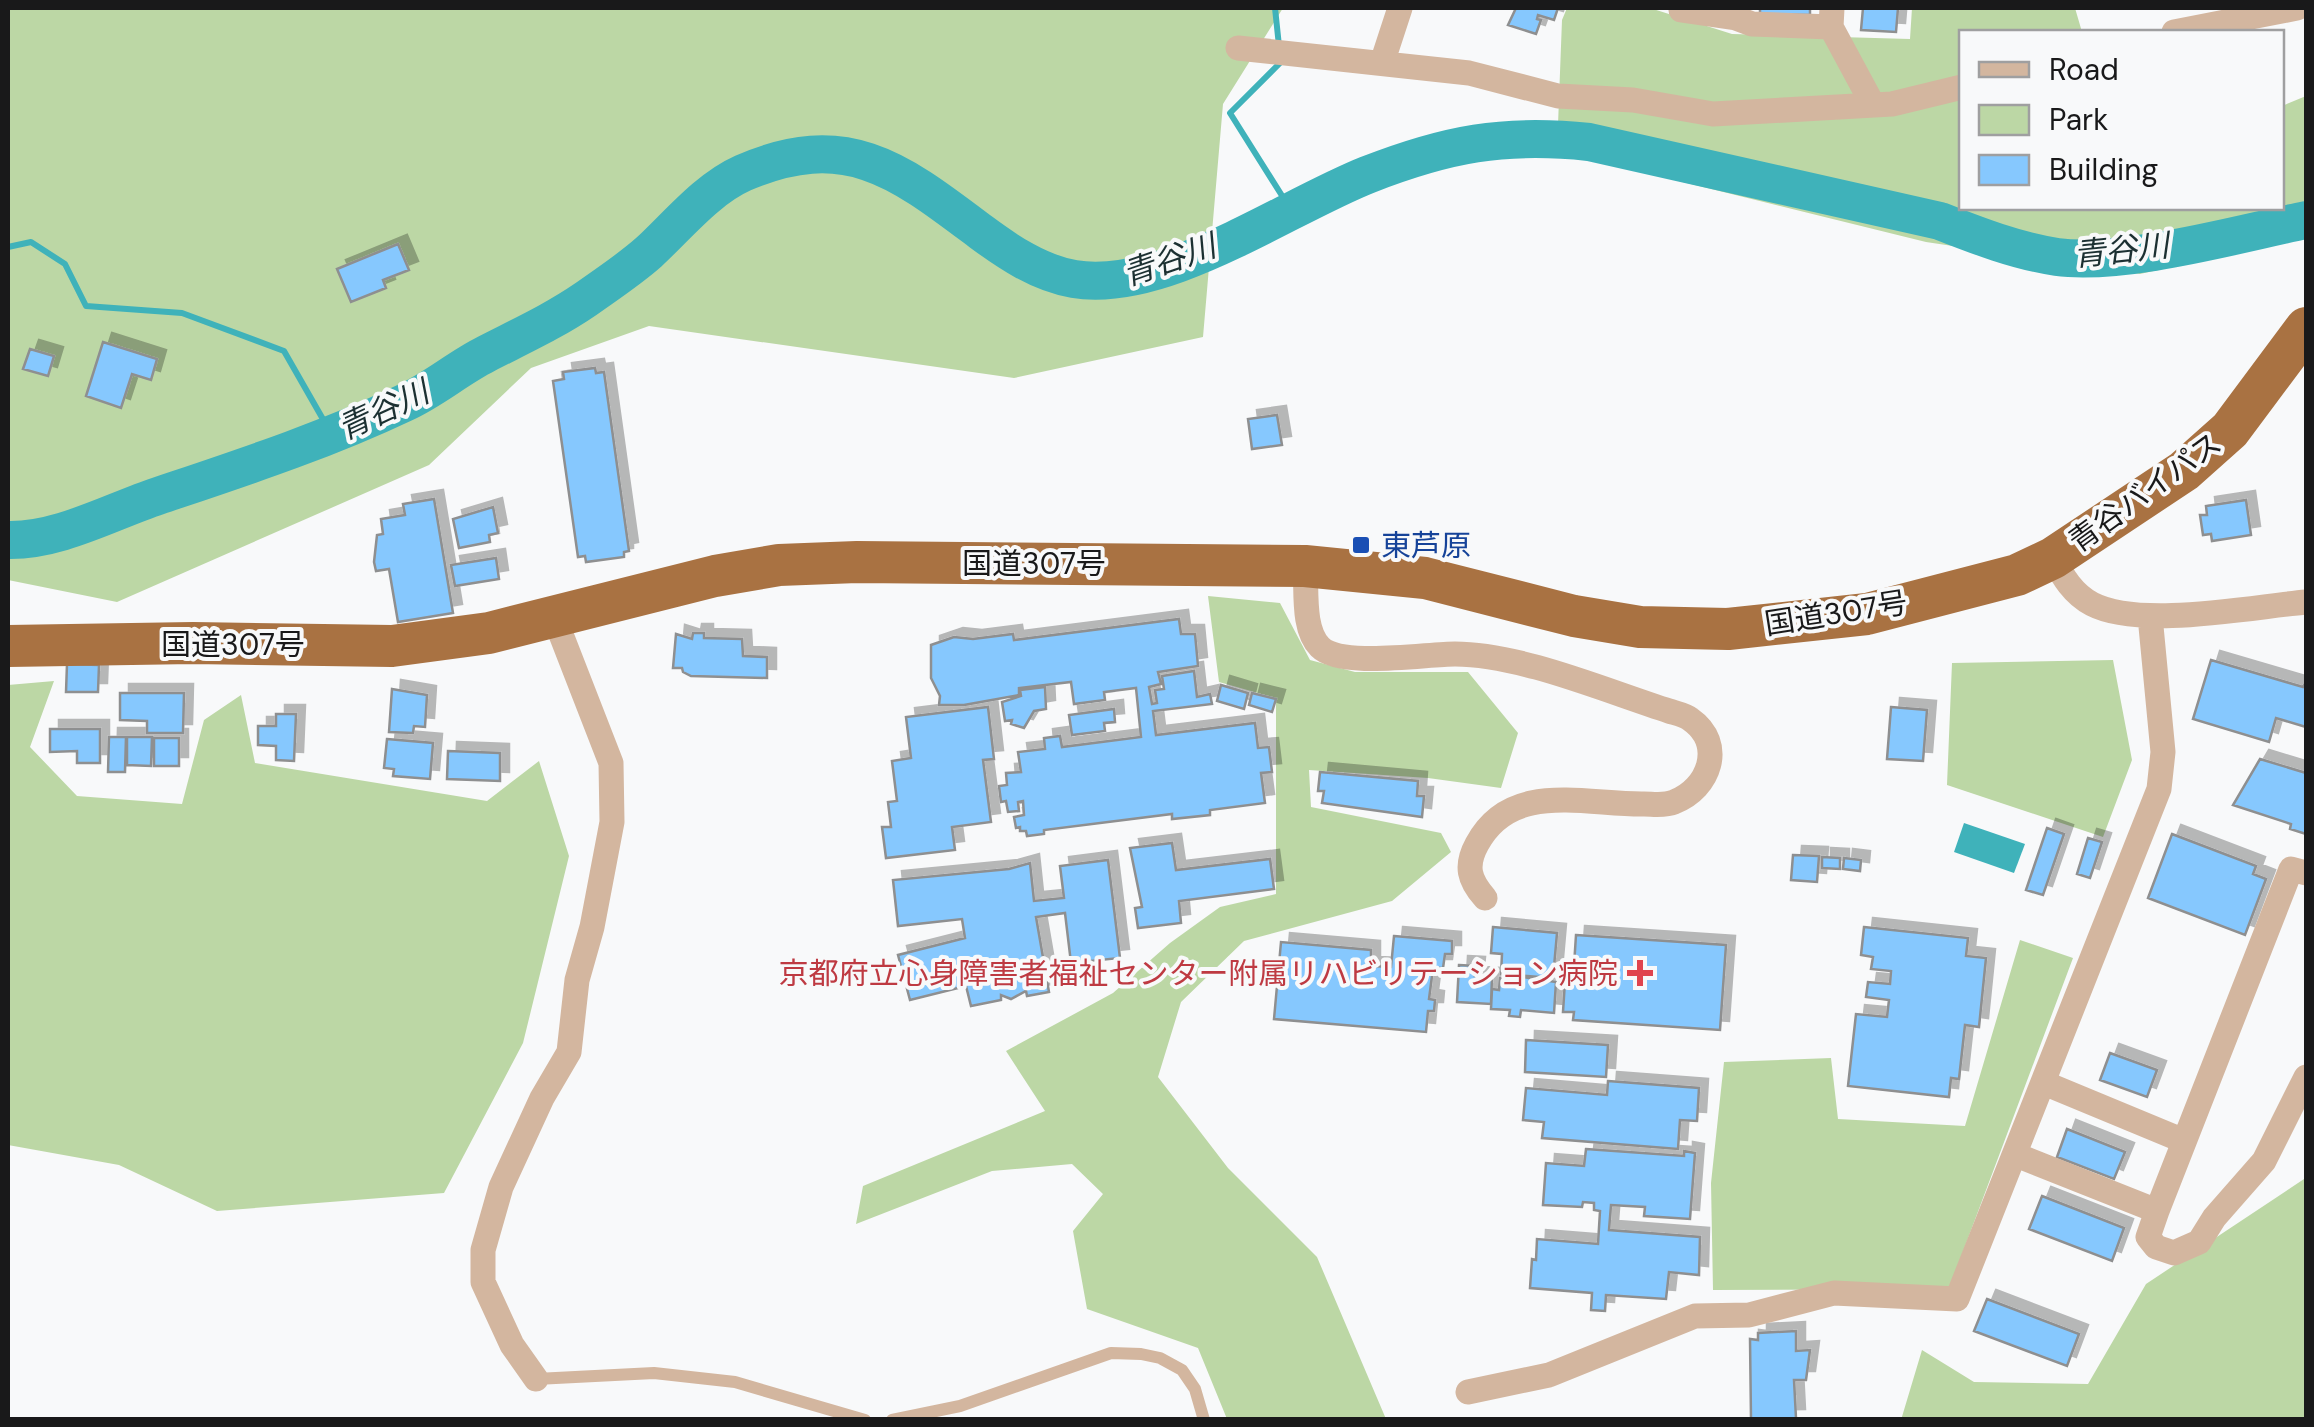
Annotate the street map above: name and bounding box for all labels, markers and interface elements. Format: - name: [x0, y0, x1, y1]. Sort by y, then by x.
- legend: [1959, 30, 2284, 210]
- text: Road: [2049, 50, 2119, 89]
- text: Park: [2049, 100, 2108, 139]
- text: Building: [2049, 150, 2158, 189]
- water label: 青谷川: [1117, 224, 1224, 295]
- water label: 青谷川: [2071, 224, 2174, 276]
- water label: 青谷川: [331, 369, 438, 449]
- street label: 青谷バイパス: [2061, 423, 2229, 561]
- place label: 東芦原: [1381, 526, 1471, 565]
- marker: 東芦原: [1350, 534, 1372, 556]
- street label: 国道307号: [962, 544, 1106, 583]
- street label: 国道307号: [1762, 582, 1910, 644]
- street label: 国道307号: [161, 625, 305, 664]
- place label: 京都府立心身障害者福祉センター附属リハビリテーション病院: [779, 954, 1618, 993]
- marker: 京都府立心身障害者福祉センター附属リハビリテーション病院: [1627, 960, 1653, 986]

